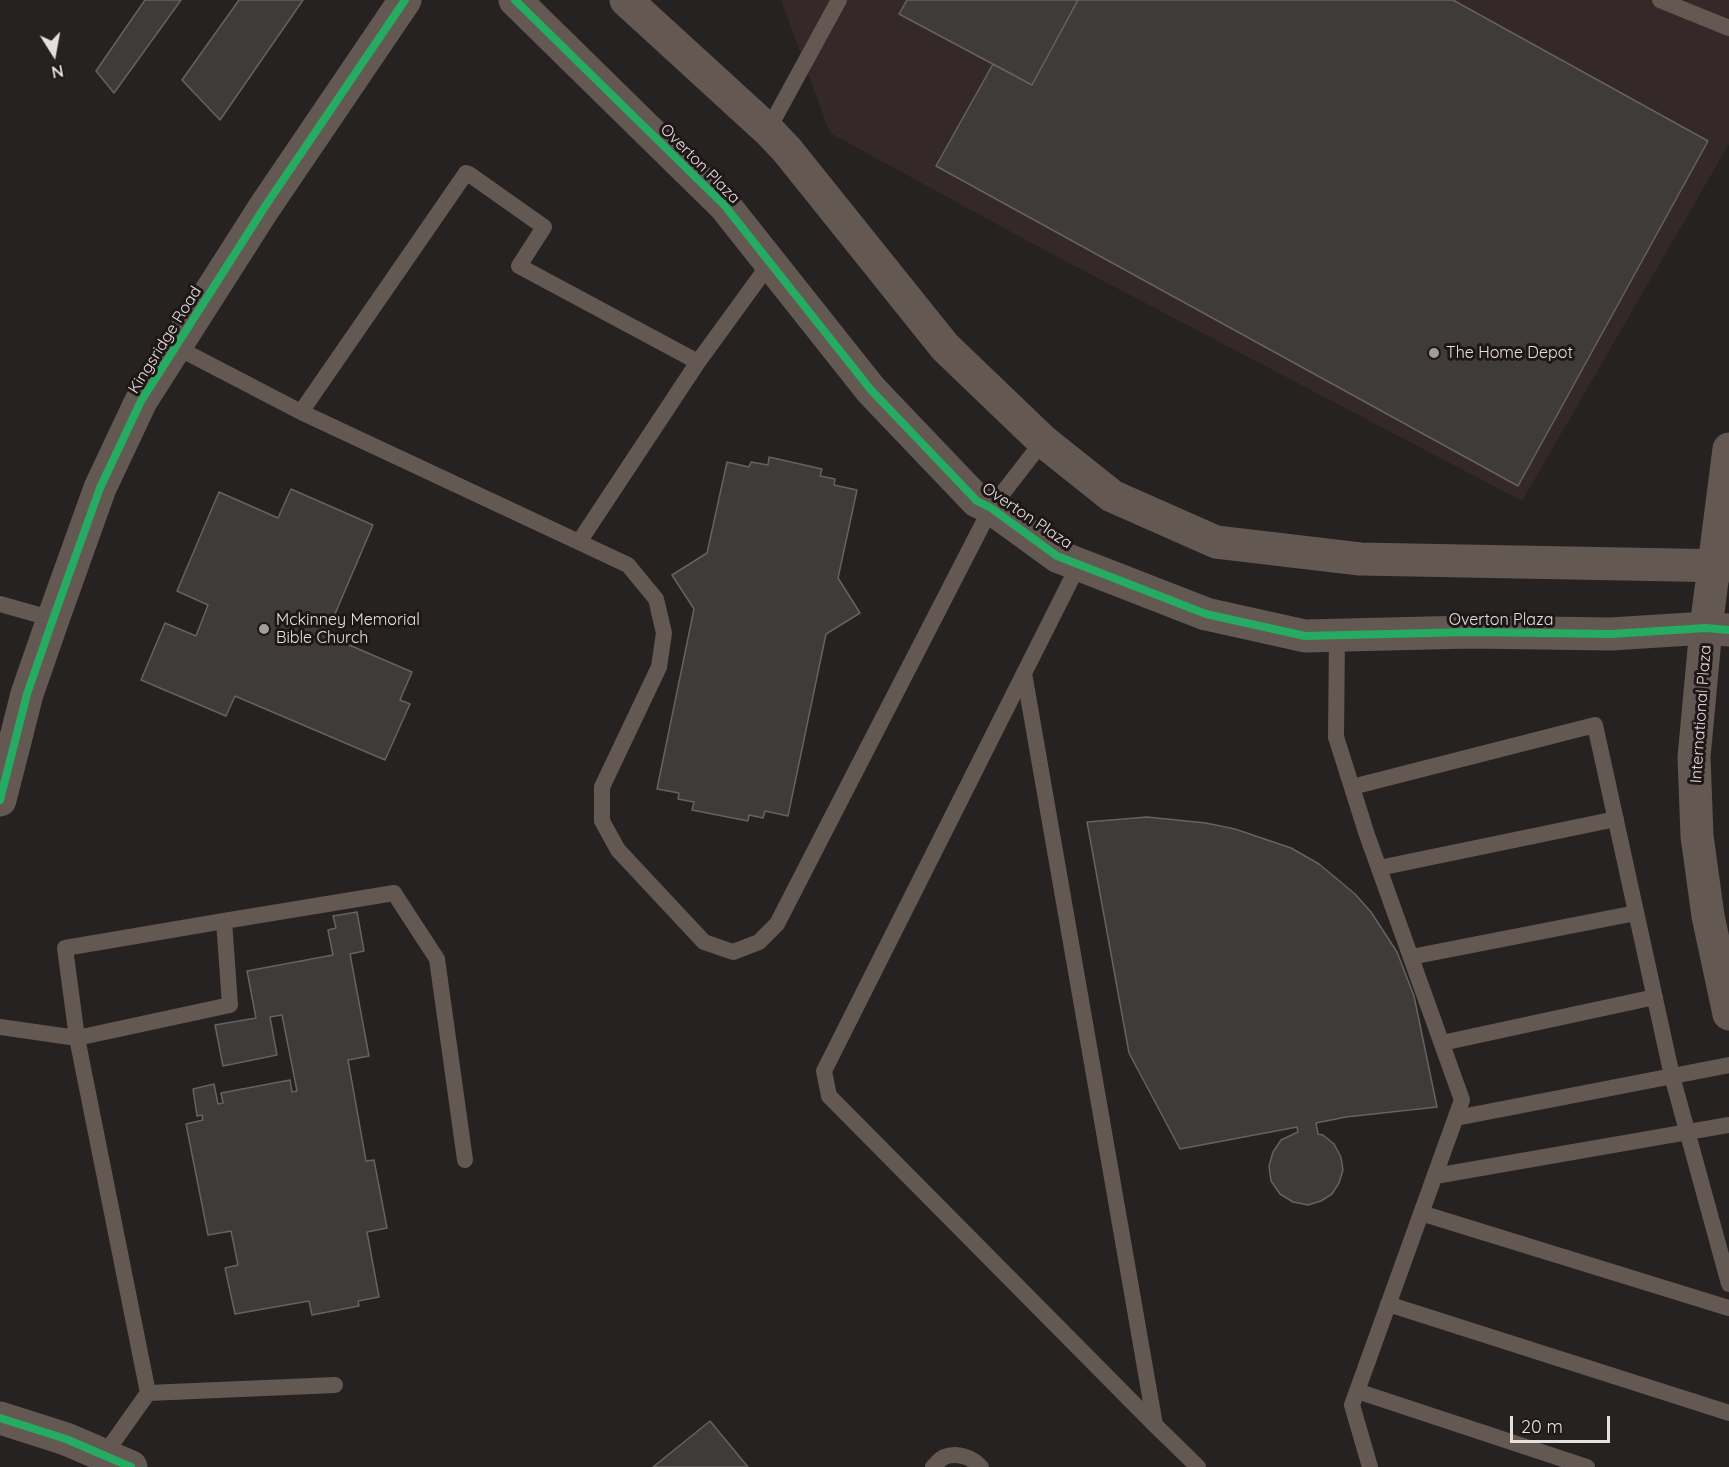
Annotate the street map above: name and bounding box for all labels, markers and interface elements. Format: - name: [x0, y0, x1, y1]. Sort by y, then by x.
- north arrow: [24, 24, 84, 84]
- text: N: [50, 61, 65, 83]
- street label: Overton Plaza: [656, 120, 744, 208]
- street label: Kingsridge Road: [124, 283, 206, 397]
- place label: The Home Depot: [1446, 343, 1573, 363]
- marker: The Home Depot: [1427, 346, 1441, 360]
- street label: Overton Plaza: [978, 479, 1076, 553]
- place label: Mckinney Memorial Bible Church: [276, 610, 420, 648]
- street label: Overton Plaza: [1449, 610, 1553, 630]
- marker: Mckinney Memorial Bible Church: [257, 622, 271, 636]
- street label: International Plaza: [1687, 644, 1715, 784]
- scale bar: [1513, 1404, 1614, 1442]
- text: 20 m: [1521, 1415, 1563, 1438]

